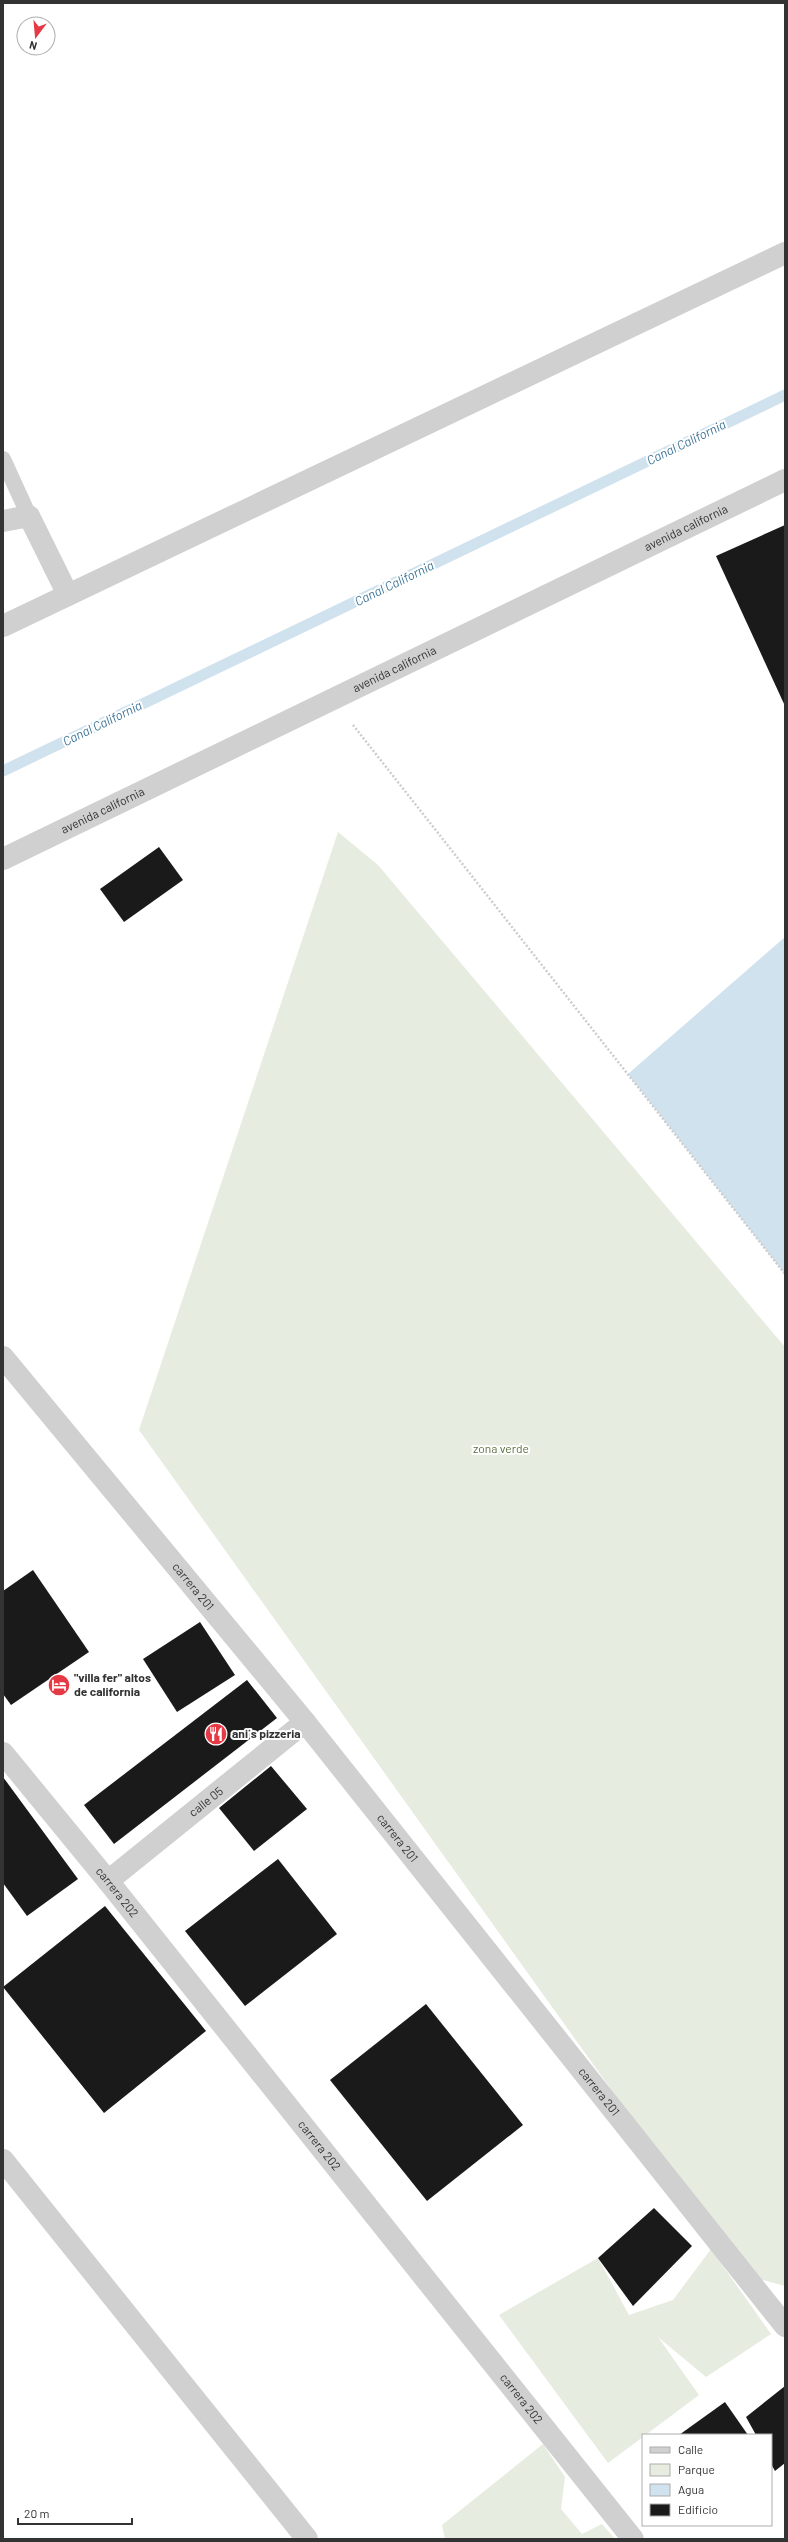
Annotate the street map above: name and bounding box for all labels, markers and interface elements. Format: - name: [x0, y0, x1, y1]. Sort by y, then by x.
- north arrow: [16, 16, 56, 56]
- text: N: [28, 39, 38, 53]
- water label: Canal California: [644, 416, 728, 468]
- street label: avenida california: [642, 501, 730, 553]
- water label: Canal California: [352, 557, 436, 609]
- street label: avenida california: [350, 642, 438, 695]
- water label: Canal California: [60, 697, 144, 749]
- street label: avenida california: [58, 784, 147, 836]
- park label: zona verde: [473, 1441, 529, 1455]
- street label: carrera 201: [170, 1559, 217, 1613]
- place label: "villa fer" altos de california: [74, 1670, 151, 1698]
- hotel icon: "villa fer" altos de california: [46, 1672, 72, 1698]
- restaurant icon: ani´s pizzeria: [203, 1721, 229, 1747]
- place label: ani´s pizzeria: [232, 1726, 301, 1740]
- street label: calle 05: [186, 1783, 225, 1819]
- street label: carrera 201: [375, 1811, 421, 1864]
- street label: carrera 202: [93, 1864, 142, 1920]
- street label: carrera 201: [576, 2064, 623, 2118]
- street label: carrera 202: [296, 2117, 344, 2173]
- street label: carrera 202: [498, 2370, 546, 2426]
- legend: [642, 2434, 772, 2526]
- text: Calle: [678, 2442, 703, 2456]
- text: Parque: [678, 2462, 715, 2476]
- text: Agua: [678, 2482, 704, 2496]
- scale bar: [18, 2500, 132, 2526]
- text: Edificio: [678, 2502, 718, 2516]
- text: 20 m: [24, 2506, 50, 2520]

